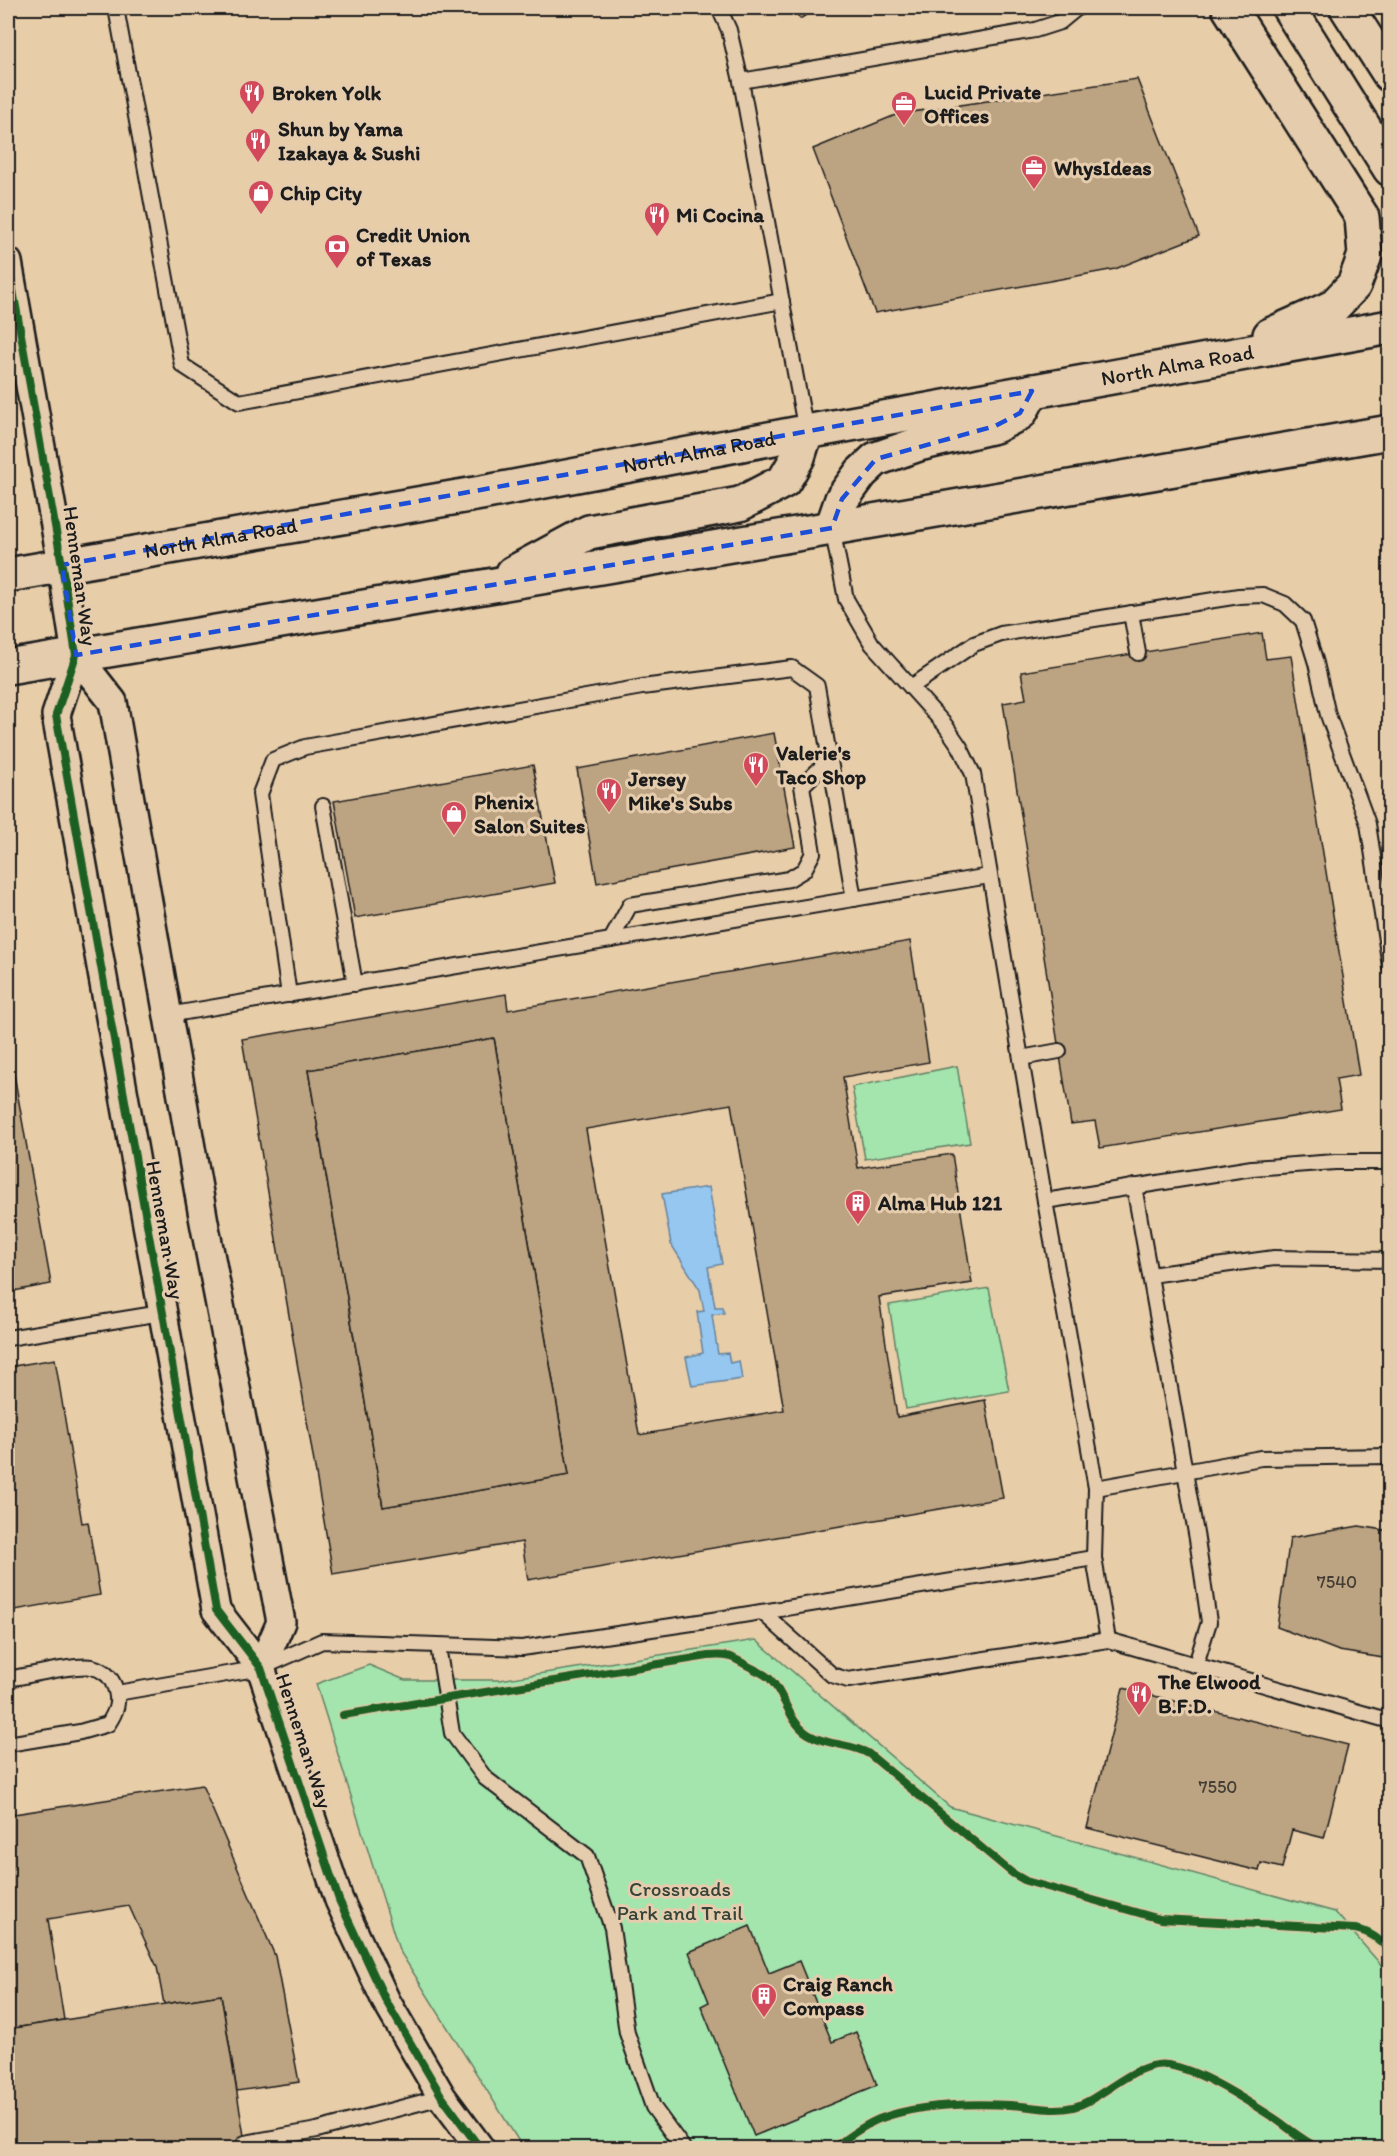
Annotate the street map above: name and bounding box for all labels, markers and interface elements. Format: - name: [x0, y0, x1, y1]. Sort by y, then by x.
- restaurant icon: Broken Yolk: [237, 78, 267, 116]
- place label: Lucid Private Offices: [924, 79, 1041, 128]
- place label: Broken Yolk: [272, 80, 382, 105]
- office icon: Lucid Private Offices: [889, 89, 919, 127]
- place label: Shun by Yama Izakaya & Sushi: [278, 116, 420, 166]
- restaurant icon: Shun by Yama Izakaya & Sushi: [243, 126, 273, 164]
- office icon: WhysIdeas: [1019, 153, 1049, 191]
- place label: WhysIdeas: [1054, 155, 1152, 181]
- shop icon: Chip City: [246, 178, 276, 216]
- place label: Chip City: [280, 180, 362, 206]
- restaurant icon: Mi Cocina: [642, 200, 672, 238]
- place label: Mi Cocina: [676, 202, 765, 227]
- place label: Credit Union of Texas: [356, 222, 471, 271]
- bank icon: Credit Union of Texas: [322, 232, 352, 270]
- street label: North Alma Road: [1099, 339, 1256, 391]
- street label: North Alma Road: [621, 425, 778, 478]
- street label: Henneman Way: [58, 505, 103, 648]
- street label: North Alma Road: [142, 512, 300, 563]
- place label: Valerie's Taco Shop: [775, 740, 866, 790]
- restaurant icon: Valerie's Taco Shop: [741, 750, 771, 788]
- place label: Jersey Mike's Subs: [627, 766, 733, 815]
- restaurant icon: Jersey Mike's Subs: [594, 776, 624, 814]
- place label: Phenix Salon Suites: [474, 789, 585, 838]
- shop icon: Phenix Salon Suites: [439, 799, 469, 837]
- street label: Henneman Way: [141, 1158, 190, 1302]
- building icon: Alma Hub 121: [843, 1188, 873, 1226]
- place label: Alma Hub 121: [877, 1190, 1002, 1215]
- house number: 7540: [1317, 1571, 1357, 1593]
- place label: The Elwood B.F.D.: [1157, 1669, 1261, 1718]
- street label: Henneman Way: [271, 1670, 338, 1812]
- restaurant icon: The Elwood B.F.D.: [1124, 1679, 1154, 1717]
- house number: 7550: [1199, 1776, 1237, 1798]
- park label: Crossroads Park and Trail: [617, 1876, 743, 1925]
- place label: Craig Ranch Compass: [783, 1971, 893, 2021]
- building icon: Craig Ranch Compass: [749, 1981, 779, 2019]

